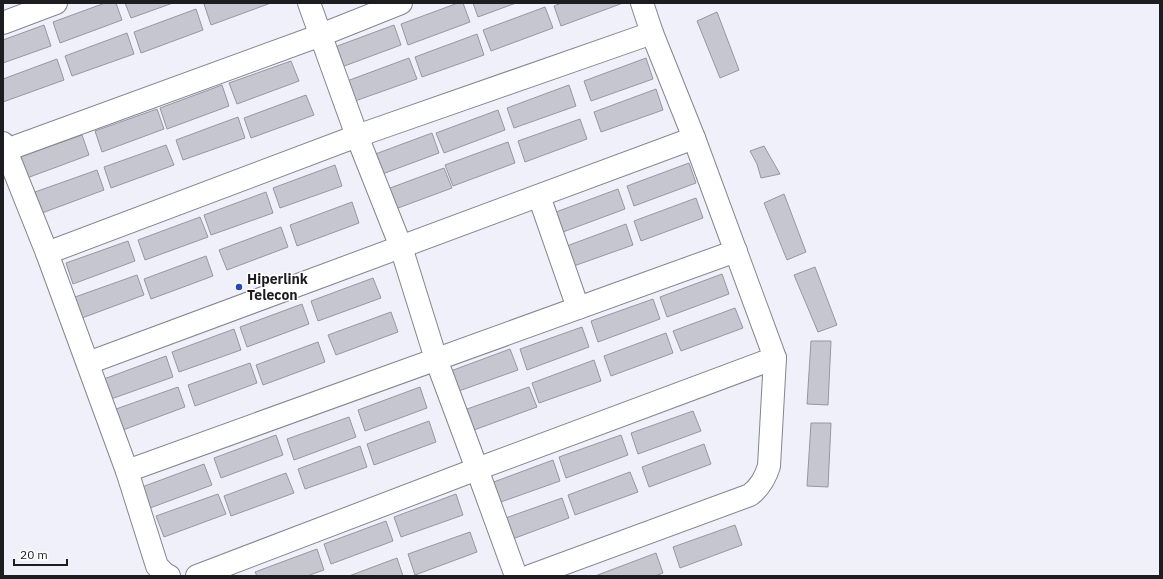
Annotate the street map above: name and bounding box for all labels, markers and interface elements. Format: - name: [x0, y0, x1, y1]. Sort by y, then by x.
- place label: Hiperlink Telecon: [247, 270, 309, 304]
- marker: Hiperlink Telecon: [234, 282, 244, 292]
- scale bar: [14, 541, 67, 567]
- text: 20 m: [20, 547, 48, 562]

